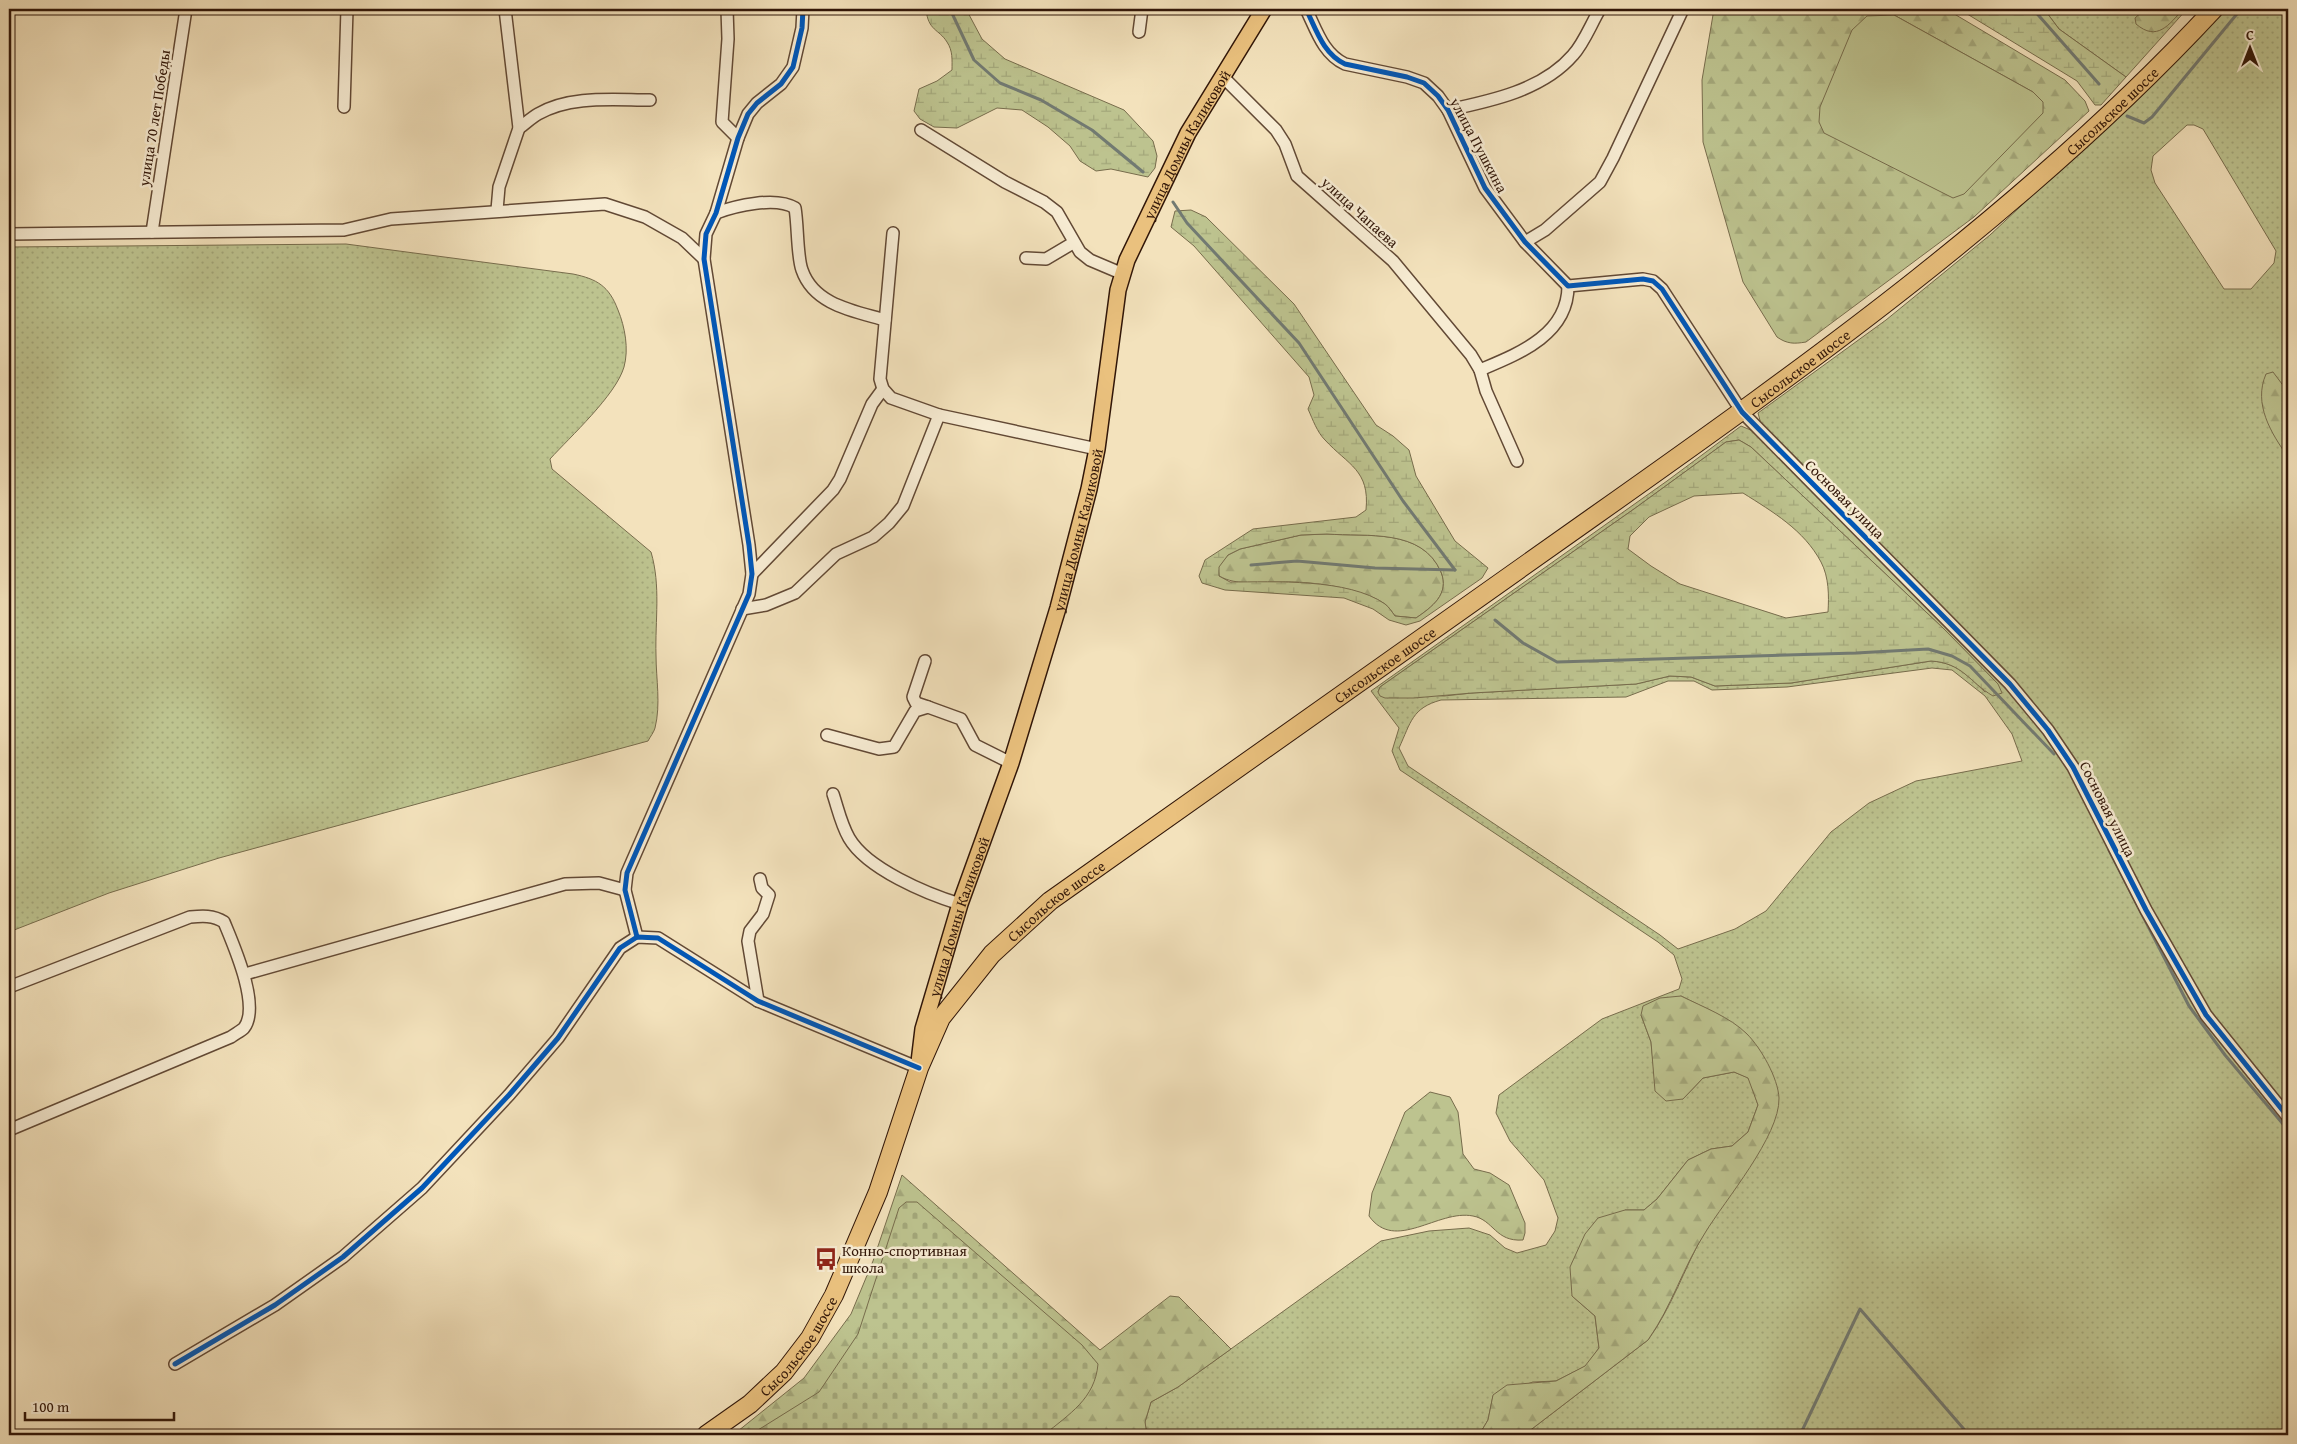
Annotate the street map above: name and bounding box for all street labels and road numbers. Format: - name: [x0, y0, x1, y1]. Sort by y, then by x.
- street label: улица 70 лет Победы: [133, 48, 175, 189]
- street label: Сысольское шоссе: [2061, 62, 2163, 160]
- street label: улица Домны Каликовой: [1137, 65, 1235, 224]
- street label: улица Пушкина: [1445, 93, 1513, 197]
- street label: улица Чапаева: [1316, 171, 1404, 253]
- street label: Сысольское шоссе: [1745, 324, 1854, 412]
- street label: улица Домны Каликовой: [1047, 446, 1107, 615]
- street label: Сосновая улица: [1801, 455, 1890, 544]
- street label: Сысольское шоссе: [1329, 621, 1440, 708]
- street label: Сосновая улица: [2075, 758, 2142, 861]
- street label: улица Домны Каликовой: [922, 834, 994, 1000]
- street label: Сысольское шоссе: [1002, 855, 1109, 946]
- street label: Сысольское шоссе: [754, 1292, 842, 1401]

